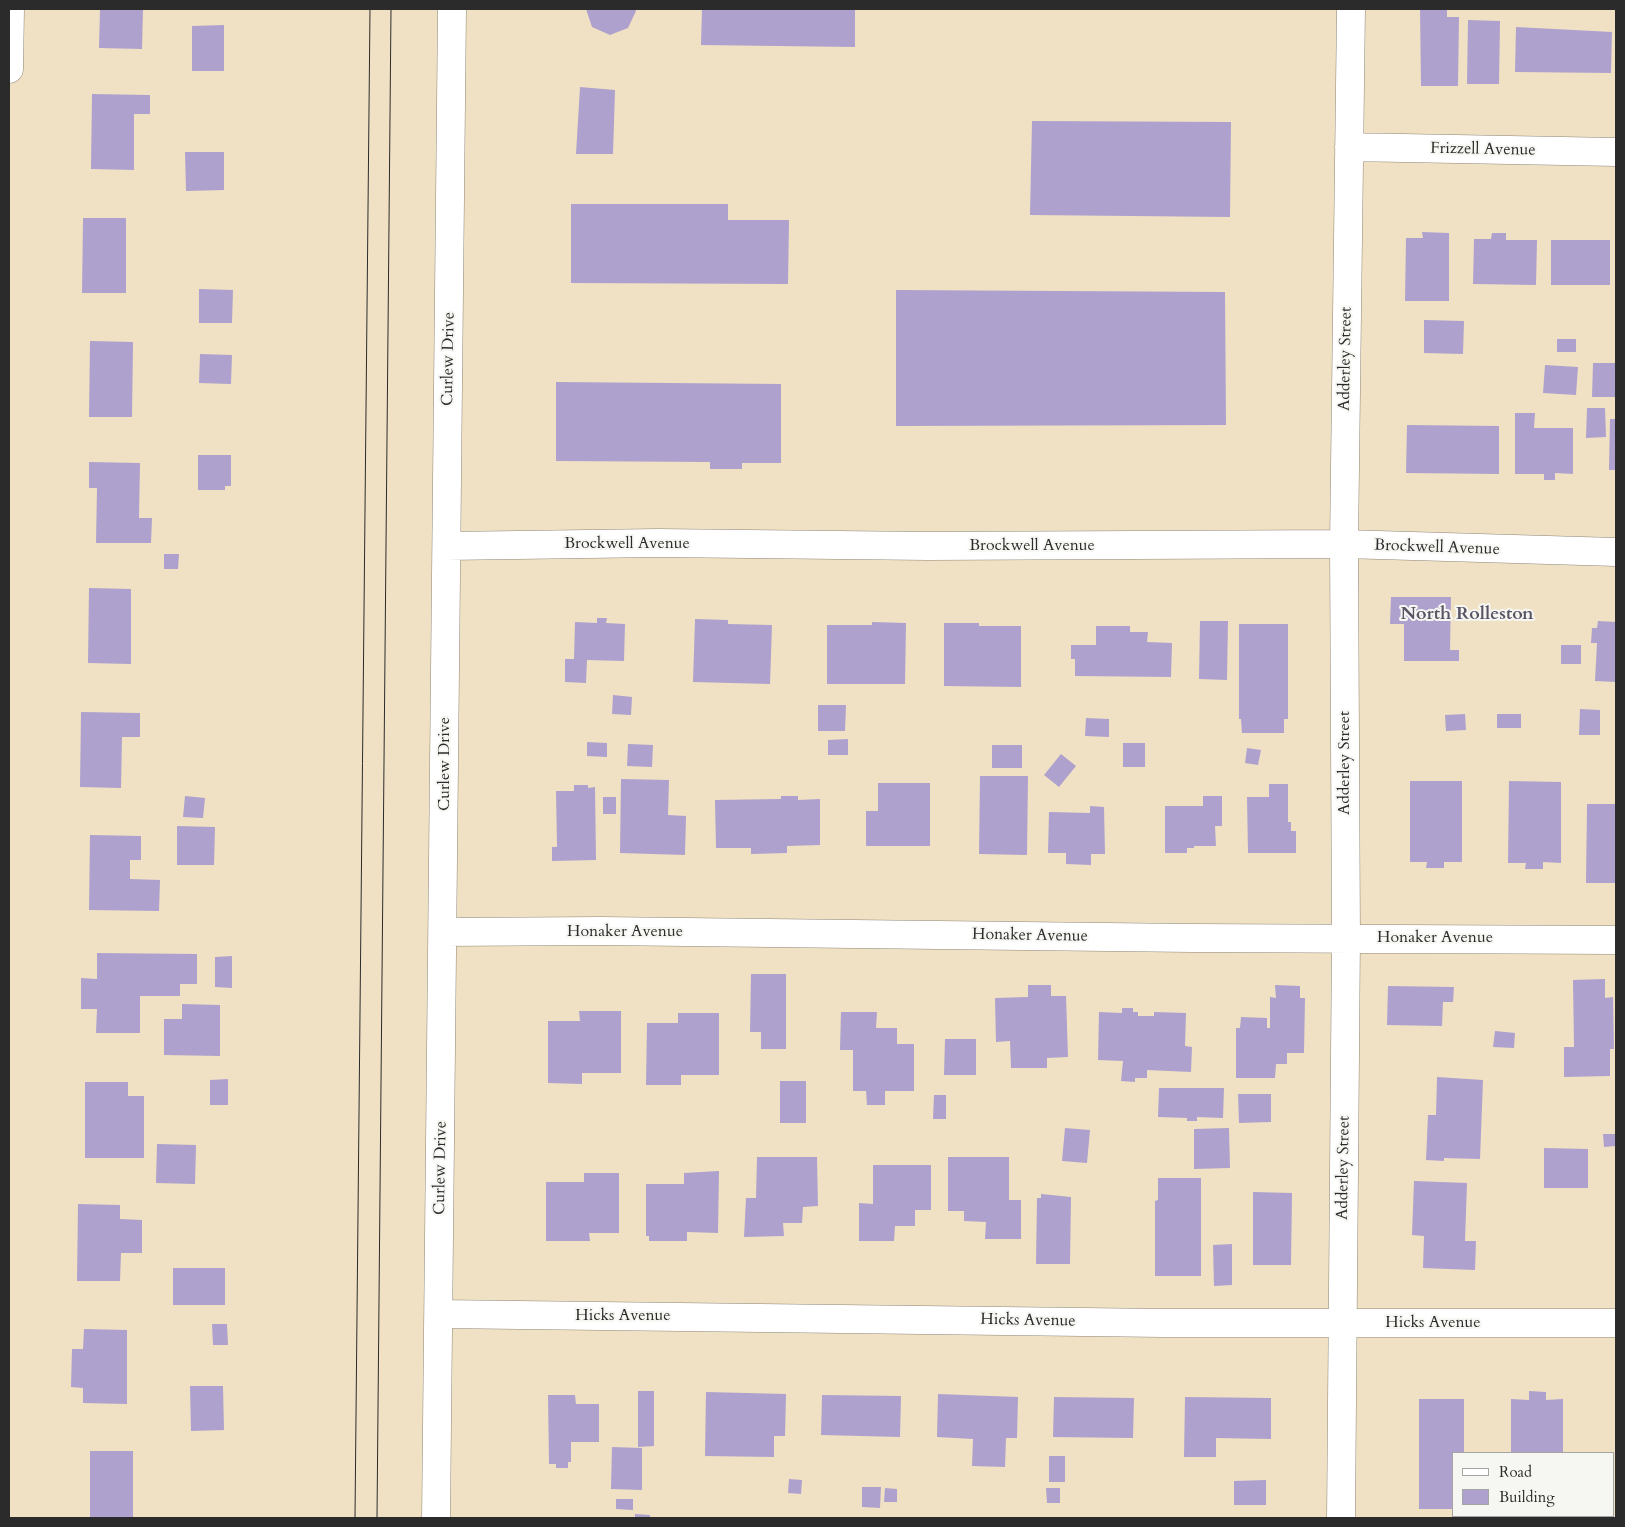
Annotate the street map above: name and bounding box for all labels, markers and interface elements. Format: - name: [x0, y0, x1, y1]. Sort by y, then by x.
- street label: Frizzell Avenue: [1430, 139, 1536, 161]
- street label: Adderley Street: [1335, 307, 1357, 411]
- street label: Curlew Drive: [439, 312, 459, 406]
- street label: Brockwell Avenue: [564, 534, 690, 554]
- street label: Brockwell Avenue: [969, 536, 1095, 556]
- street label: Brockwell Avenue: [1374, 536, 1500, 560]
- district label: North Rolleston: [1400, 604, 1534, 626]
- street label: Adderley Street: [1335, 711, 1355, 815]
- street label: Curlew Drive: [435, 717, 455, 811]
- street label: Honaker Avenue: [567, 922, 683, 942]
- street label: Honaker Avenue: [972, 925, 1088, 947]
- street label: Honaker Avenue: [1377, 928, 1493, 948]
- street label: Adderley Street: [1333, 1116, 1355, 1220]
- street label: Curlew Drive: [431, 1121, 451, 1215]
- street label: Hicks Avenue: [575, 1306, 671, 1326]
- street label: Hicks Avenue: [980, 1311, 1076, 1331]
- street label: Hicks Avenue: [1385, 1313, 1481, 1333]
- legend: [1452, 1452, 1615, 1517]
- text: Road: [1499, 1462, 1532, 1482]
- text: Building: [1499, 1487, 1555, 1507]

